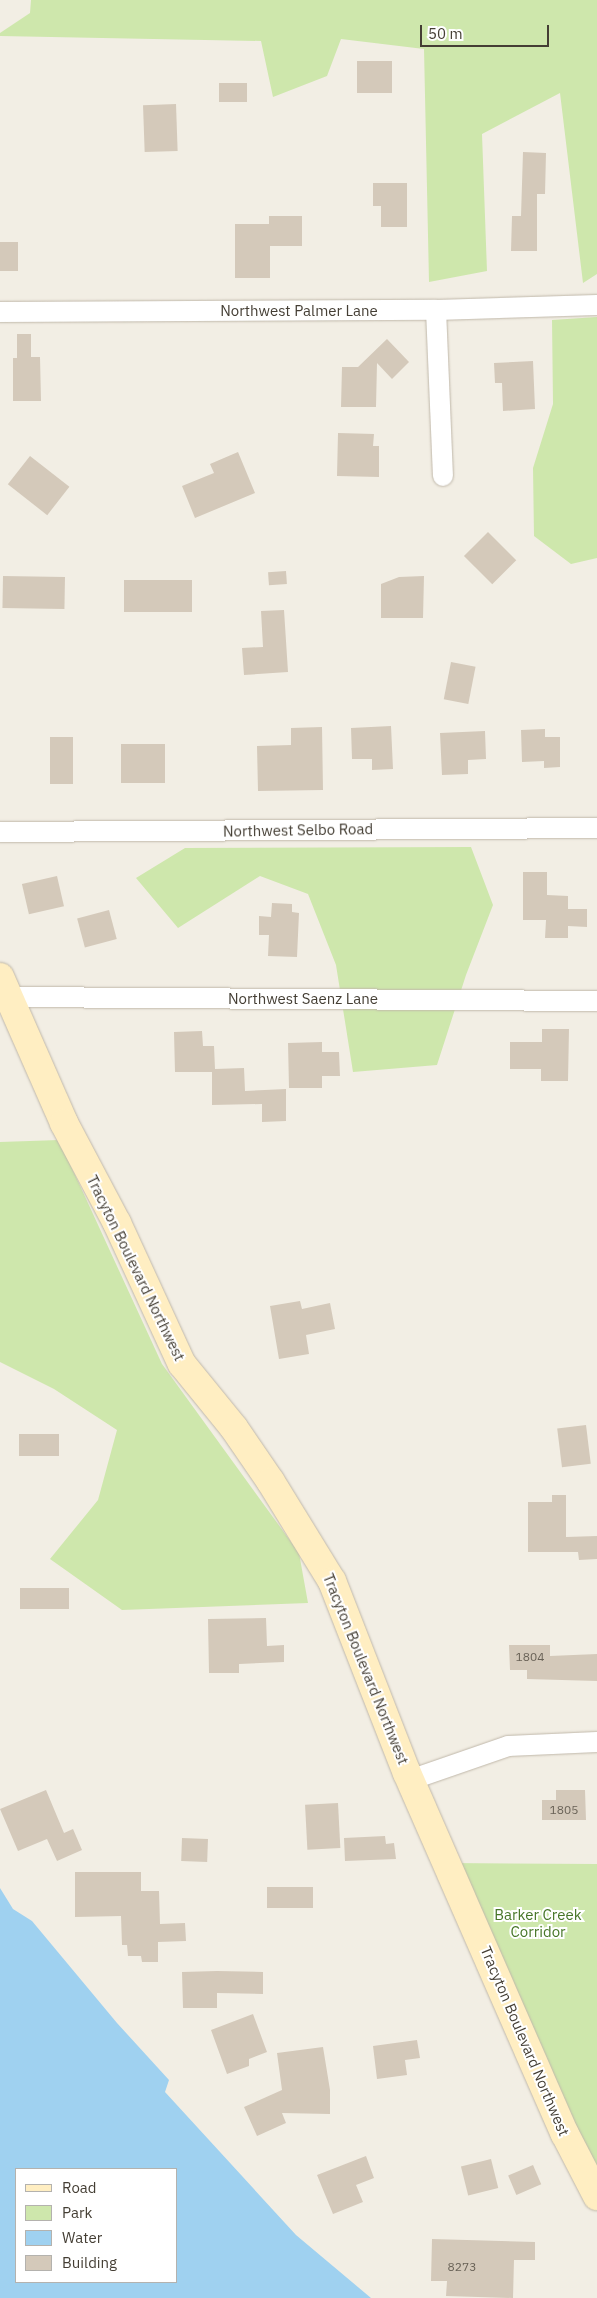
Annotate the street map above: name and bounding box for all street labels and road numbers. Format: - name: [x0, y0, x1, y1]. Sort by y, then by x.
- street label: Northwest Palmer Lane: [220, 302, 378, 320]
- street label: Northwest Selbo Road: [223, 820, 373, 840]
- street label: Northwest Saenz Lane: [228, 990, 378, 1008]
- street label: Tracyton Boulevard Northwest: [83, 1172, 189, 1364]
- street label: Tracyton Boulevard Northwest: [319, 1571, 413, 1767]
- street label: Tracyton Boulevard Northwest: [477, 1943, 573, 2139]

